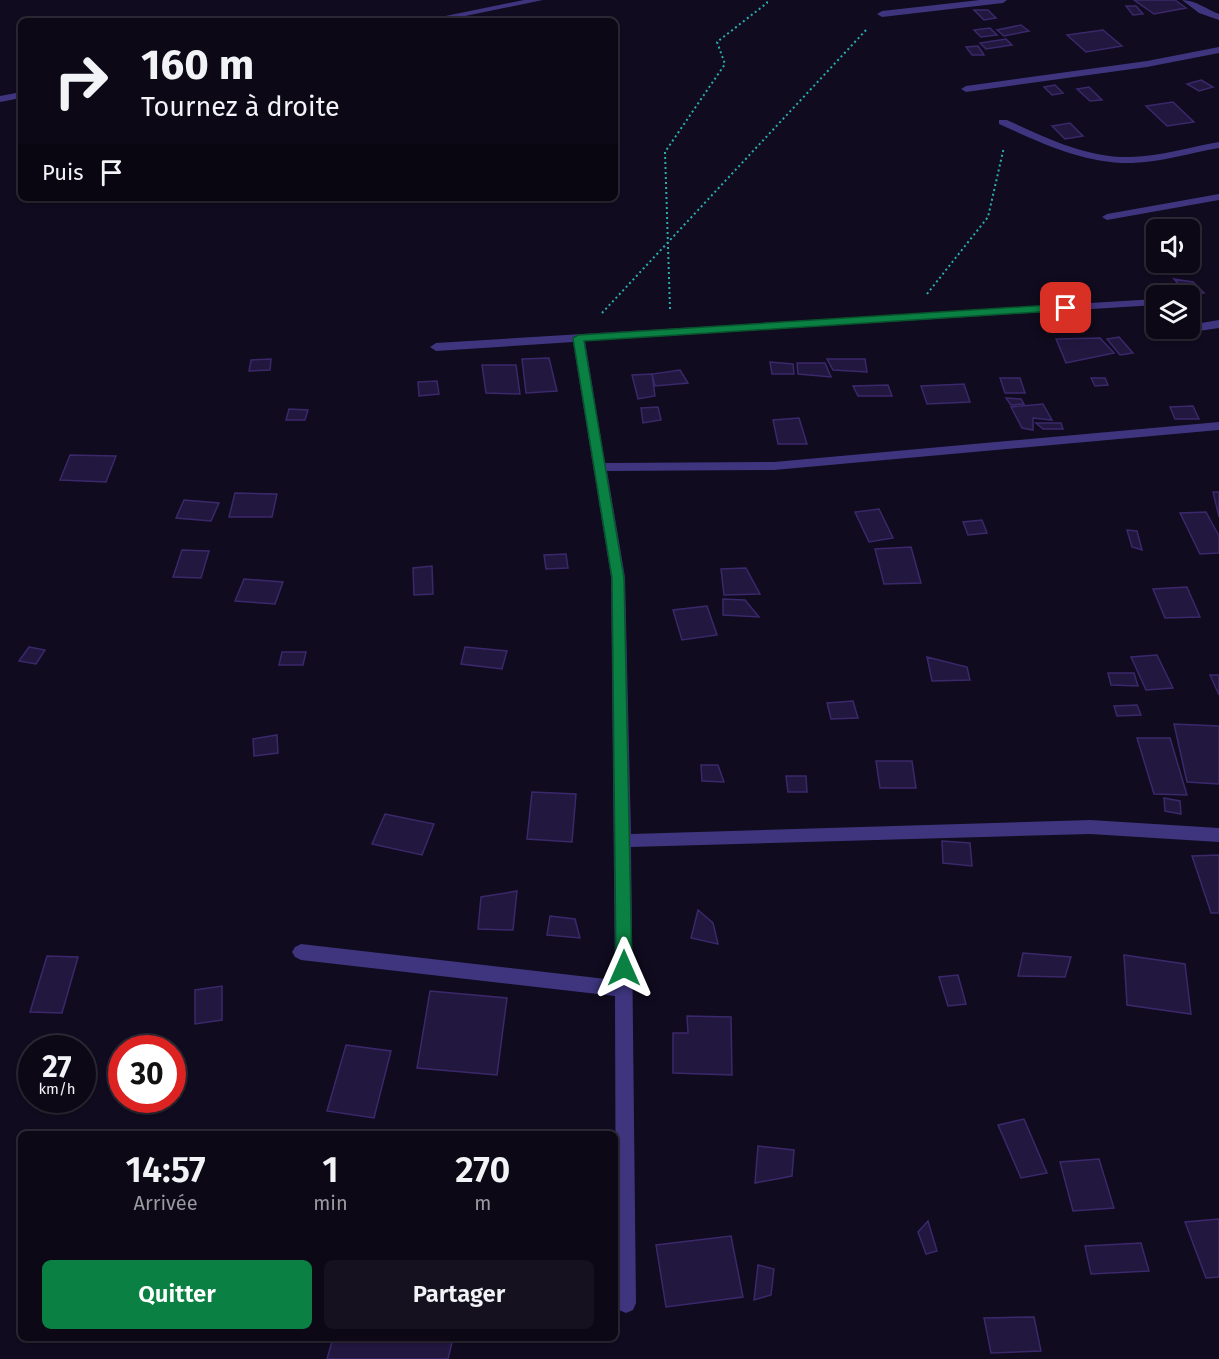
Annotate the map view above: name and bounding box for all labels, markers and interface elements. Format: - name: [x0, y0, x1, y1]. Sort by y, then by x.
- text: 160 m: [141, 40, 254, 90]
- icon: right: [42, 42, 120, 120]
- text: Tournez à droite: [141, 91, 340, 123]
- icon: arrive: [95, 156, 128, 189]
- text: Puis: [42, 159, 83, 186]
- map controls: [1146, 219, 1200, 339]
- button: sound: [1146, 219, 1200, 273]
- pin: [1040, 282, 1091, 333]
- button: layers: [1146, 285, 1200, 339]
- icon: arrive: [1049, 291, 1082, 324]
- position arrow: [592, 936, 656, 1000]
- speed limit sign: 30: [108, 1035, 186, 1113]
- text: 27: [42, 1049, 72, 1085]
- text: km/h: [38, 1080, 76, 1098]
- text: 14:57: [126, 1148, 206, 1192]
- text: 1: [322, 1148, 339, 1192]
- text: 270: [455, 1148, 510, 1192]
- text: Arrivée: [134, 1191, 198, 1215]
- text: min: [313, 1191, 348, 1215]
- text: m: [474, 1191, 491, 1215]
- button: Quitter: [42, 1260, 312, 1329]
- button: Partager: [324, 1260, 594, 1329]

